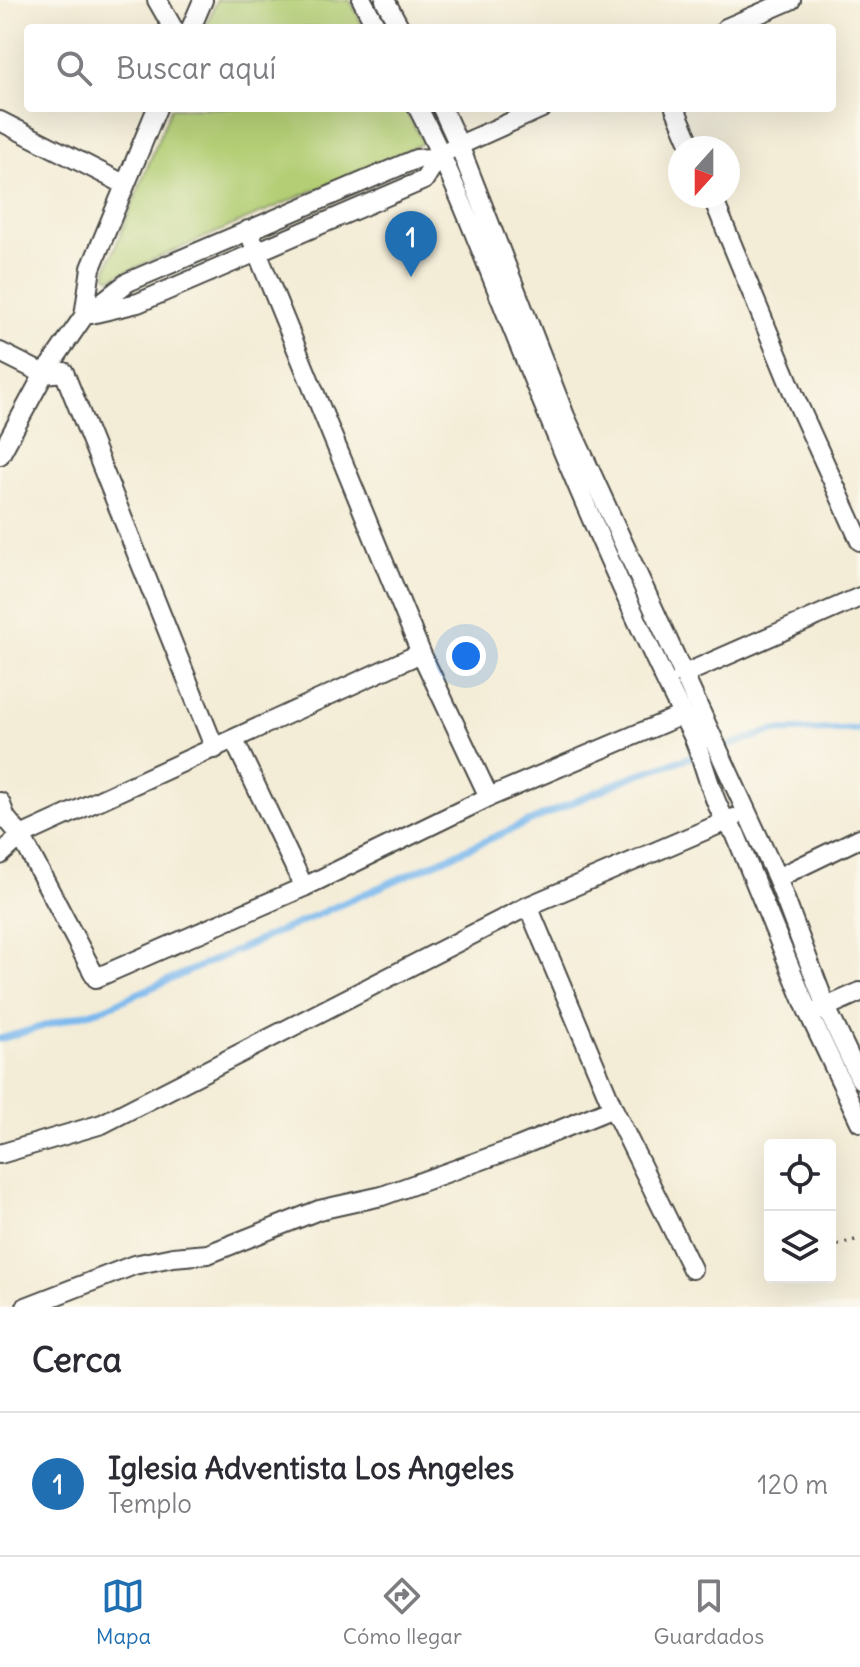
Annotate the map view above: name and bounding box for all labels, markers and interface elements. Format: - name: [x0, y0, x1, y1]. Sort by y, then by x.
- search box: [24, 24, 836, 112]
- icon: search: [52, 46, 96, 90]
- text: Buscar aquí: [116, 49, 276, 87]
- north arrow: [668, 136, 740, 208]
- pin: 1: [385, 211, 437, 277]
- your location: [446, 636, 486, 676]
- map controls: [764, 1139, 836, 1283]
- button: locate: [764, 1139, 836, 1211]
- button: layers: [764, 1211, 836, 1283]
- text: Cerca: [32, 1338, 122, 1381]
- text: Iglesia Adventista Los Angeles: [108, 1449, 514, 1487]
- text: 1: [53, 1468, 63, 1501]
- text: 120 m: [757, 1468, 828, 1501]
- text: Templo: [108, 1487, 192, 1520]
- tab: Mapa: [96, 1574, 151, 1650]
- tab: Cómo llegar: [343, 1574, 462, 1650]
- tab: Guardados: [654, 1574, 764, 1650]

